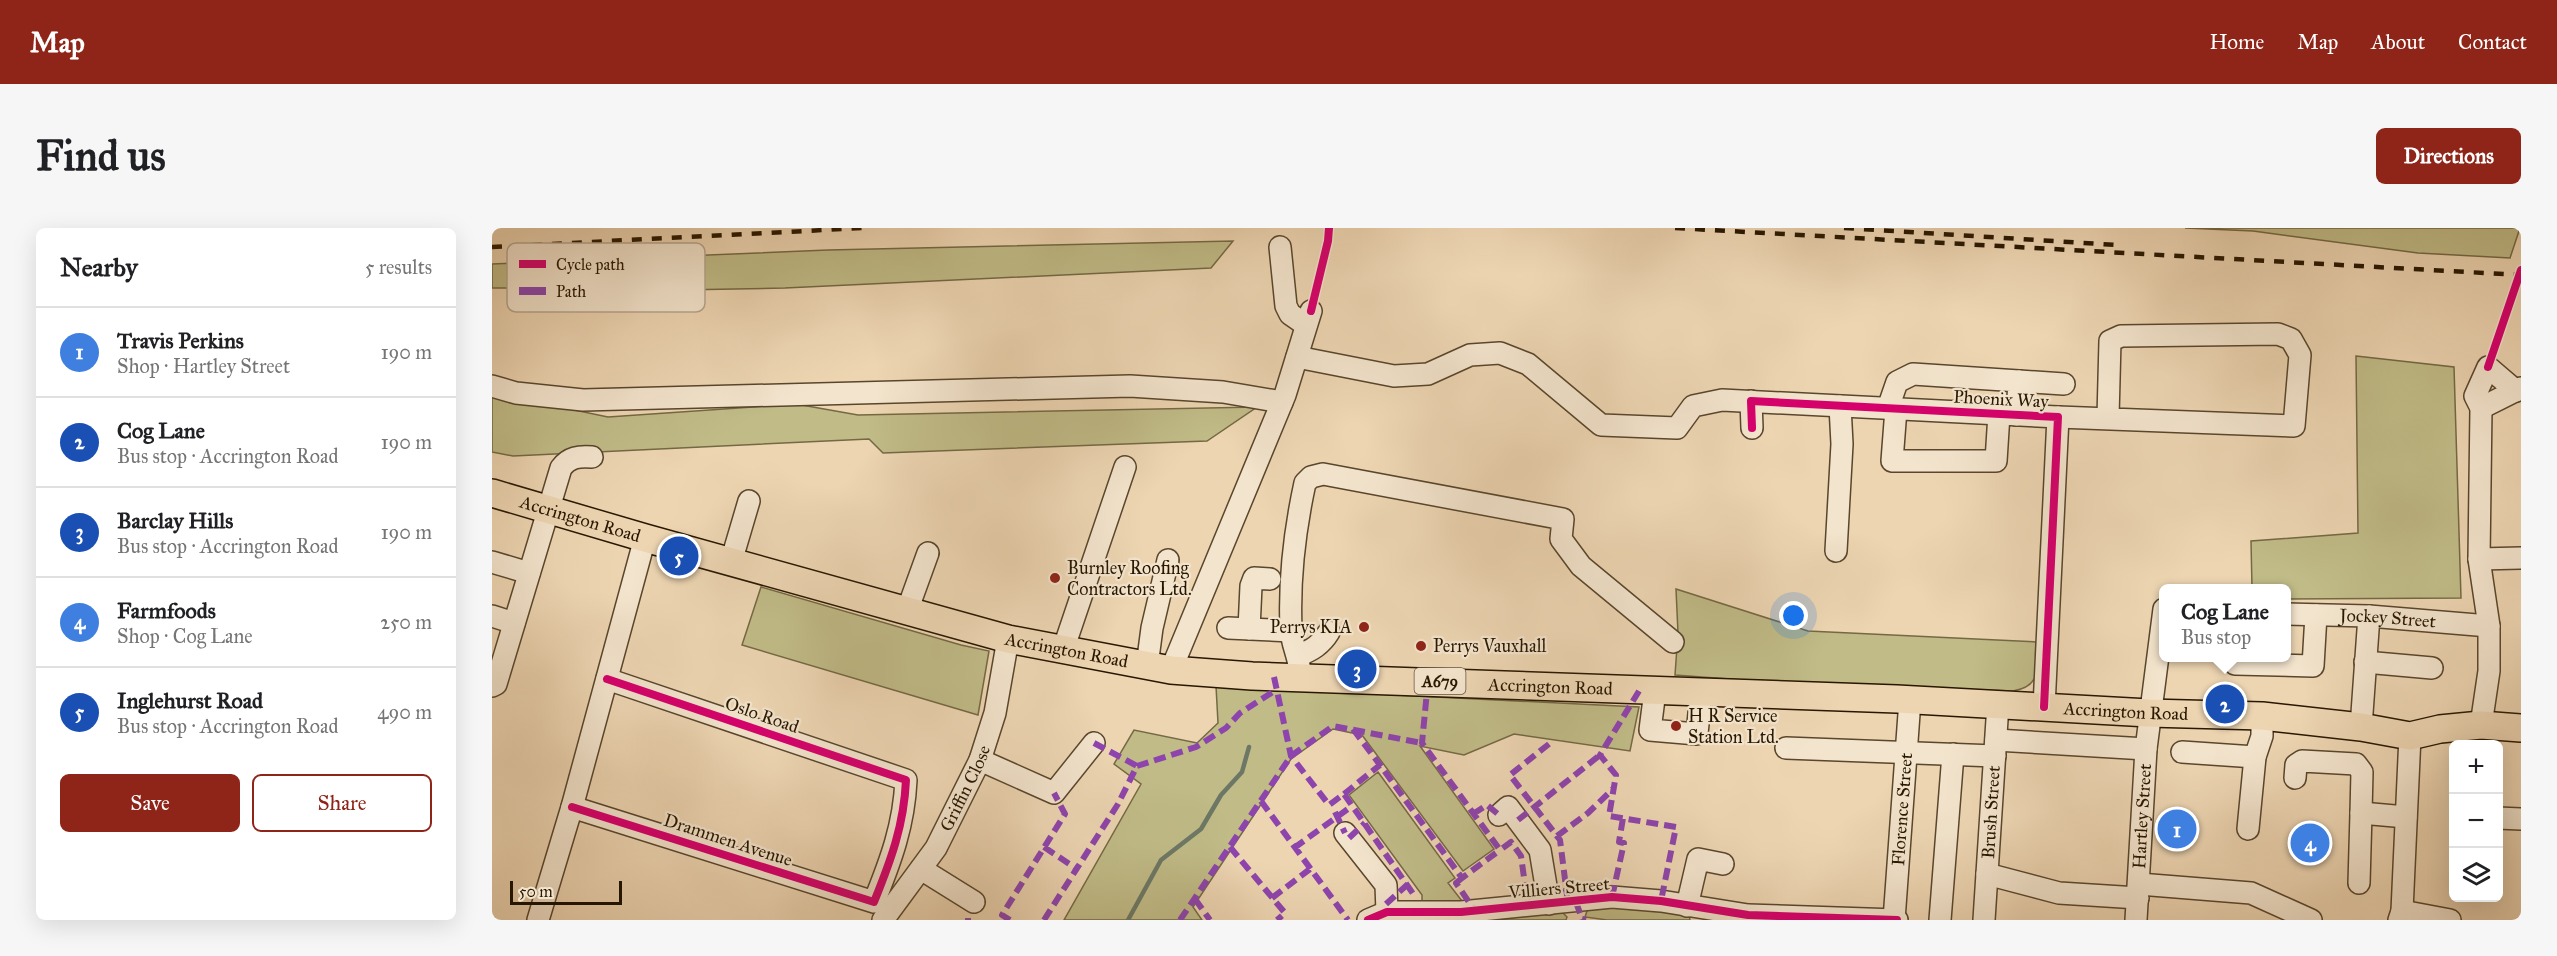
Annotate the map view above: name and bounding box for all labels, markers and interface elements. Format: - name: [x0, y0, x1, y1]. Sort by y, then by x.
- text: Map: [30, 25, 85, 60]
- text: Home: [2209, 29, 2264, 55]
- text: Map: [2297, 29, 2338, 55]
- text: About: [2371, 29, 2425, 55]
- text: Contact: [2458, 29, 2527, 55]
- button: Directions: [2376, 128, 2521, 184]
- text: Find us: [36, 130, 166, 182]
- legend: [507, 243, 705, 312]
- text: Nearby: [60, 251, 138, 283]
- text: 5 results: [365, 255, 432, 279]
- text: Cycle path: [556, 255, 625, 274]
- text: Path: [556, 282, 586, 301]
- text: Travis Perkins: [117, 327, 244, 354]
- text: 1: [76, 340, 83, 364]
- text: 190 m: [381, 340, 432, 364]
- text: Shop · Hartley Street: [117, 354, 290, 378]
- street label: Phoenix Way: [1953, 386, 2050, 413]
- text: Cog Lane: [117, 417, 205, 444]
- text: 2: [75, 430, 84, 454]
- text: 190 m: [381, 430, 432, 454]
- text: Bus stop · Accrington Road: [117, 444, 339, 468]
- street label: Accrington Road: [516, 491, 643, 547]
- text: Barclay Hills: [117, 507, 233, 534]
- text: 3: [76, 520, 84, 544]
- text: 190 m: [381, 520, 432, 544]
- text: Bus stop · Accrington Road: [117, 534, 339, 558]
- pin: 5: [660, 534, 699, 578]
- place label: Burnley Roofing Contractors Ltd.: [1067, 557, 1192, 600]
- marker: Burnley Roofing Contractors Ltd.: [1048, 571, 1062, 585]
- popup: [2159, 584, 2291, 662]
- text: Farmfoods: [117, 597, 216, 624]
- text: Cog Lane: [2181, 598, 2269, 625]
- your location: [1779, 601, 1808, 630]
- street label: Jockey Street: [2337, 604, 2437, 633]
- text: 4: [74, 610, 85, 634]
- text: 250 m: [380, 610, 432, 634]
- place label: Perrys KIA: [1270, 616, 1352, 638]
- marker: Perrys KIA: [1357, 620, 1371, 634]
- text: Shop · Cog Lane: [117, 624, 253, 648]
- text: Bus stop: [2181, 625, 2251, 649]
- street label: Accrington Road: [1002, 628, 1130, 673]
- place label: Perrys Vauxhall: [1433, 635, 1547, 657]
- marker: Perrys Vauxhall: [1414, 639, 1428, 653]
- pin: 3: [1338, 646, 1376, 692]
- road number: A679: [1414, 668, 1466, 694]
- street label: Accrington Road: [1487, 673, 1613, 700]
- pin: 2: [2206, 682, 2244, 726]
- text: Inglehurst Road: [117, 687, 263, 714]
- street label: Oslo Road: [722, 692, 802, 738]
- street label: Accrington Road: [2062, 697, 2188, 725]
- text: 5: [75, 700, 84, 724]
- text: 490 m: [377, 700, 432, 724]
- place label: H R Service Station Ltd.: [1688, 705, 1779, 748]
- text: Bus stop · Accrington Road: [117, 714, 339, 738]
- marker: H R Service Station Ltd.: [1669, 719, 1683, 733]
- map controls: [2449, 740, 2503, 902]
- button: +: [2449, 740, 2503, 794]
- street label: Griffin Close: [935, 743, 995, 835]
- street label: Florence Street: [1887, 751, 1917, 867]
- street label: Hartley Street: [2128, 762, 2156, 870]
- street label: Brush Street: [1977, 764, 2005, 860]
- button: Save: [60, 774, 240, 832]
- button: Share: [252, 774, 432, 832]
- button: −: [2449, 794, 2503, 848]
- pin: 1: [2158, 806, 2196, 852]
- street label: Drammen Avenue: [661, 809, 795, 871]
- pin: 4: [2290, 820, 2330, 866]
- button: layers: [2449, 848, 2503, 902]
- street label: Villiers Street: [1506, 873, 1611, 903]
- scale bar: [510, 878, 622, 906]
- text: 50 m: [519, 882, 553, 901]

